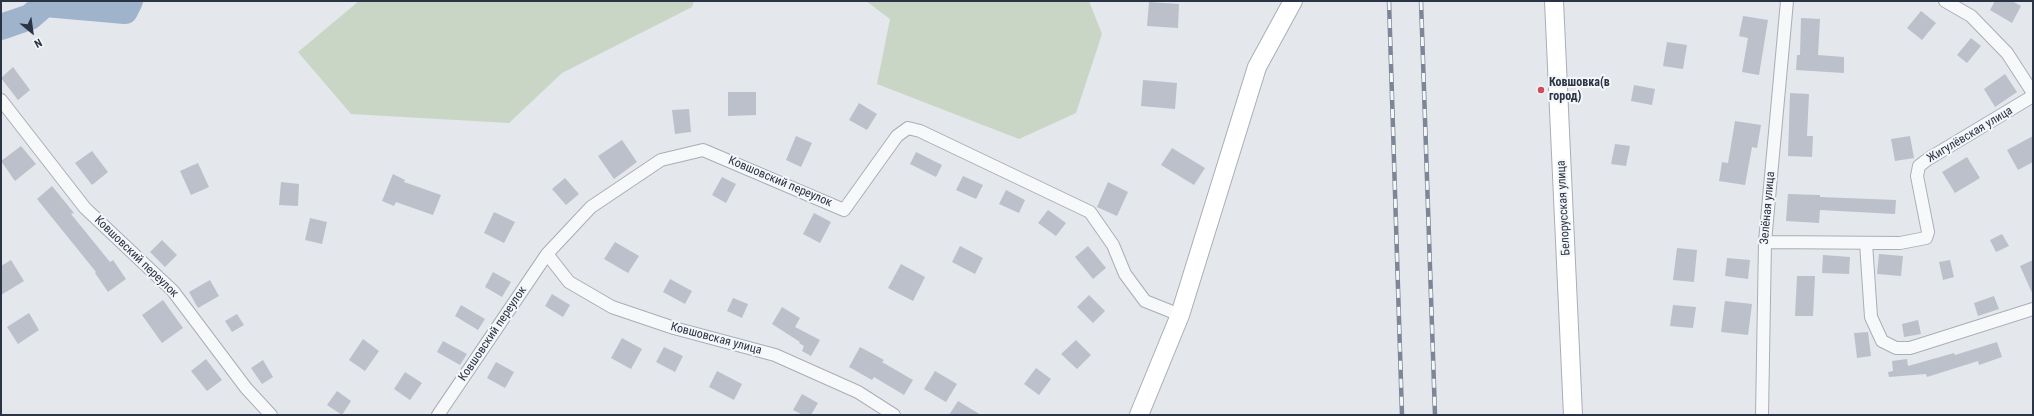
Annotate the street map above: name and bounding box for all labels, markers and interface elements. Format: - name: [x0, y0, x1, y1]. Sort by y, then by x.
- north arrow: [12, 12, 52, 52]
- text: N: [32, 36, 44, 50]
- place label: Ковшовка(в город): [1549, 76, 1610, 104]
- marker: Ковшовка(в город): [1536, 85, 1546, 95]
- street label: Жигулёвская улица: [1925, 104, 2015, 166]
- street label: Ковшовский переулок: [726, 154, 834, 210]
- street label: Белорусская улица: [1554, 160, 1574, 256]
- street label: Зелёная улица: [1758, 171, 1778, 245]
- street label: Ковшовский переулок: [91, 213, 181, 301]
- street label: Ковшовский переулок: [456, 284, 530, 384]
- street label: Ковшовская улица: [669, 320, 763, 358]

